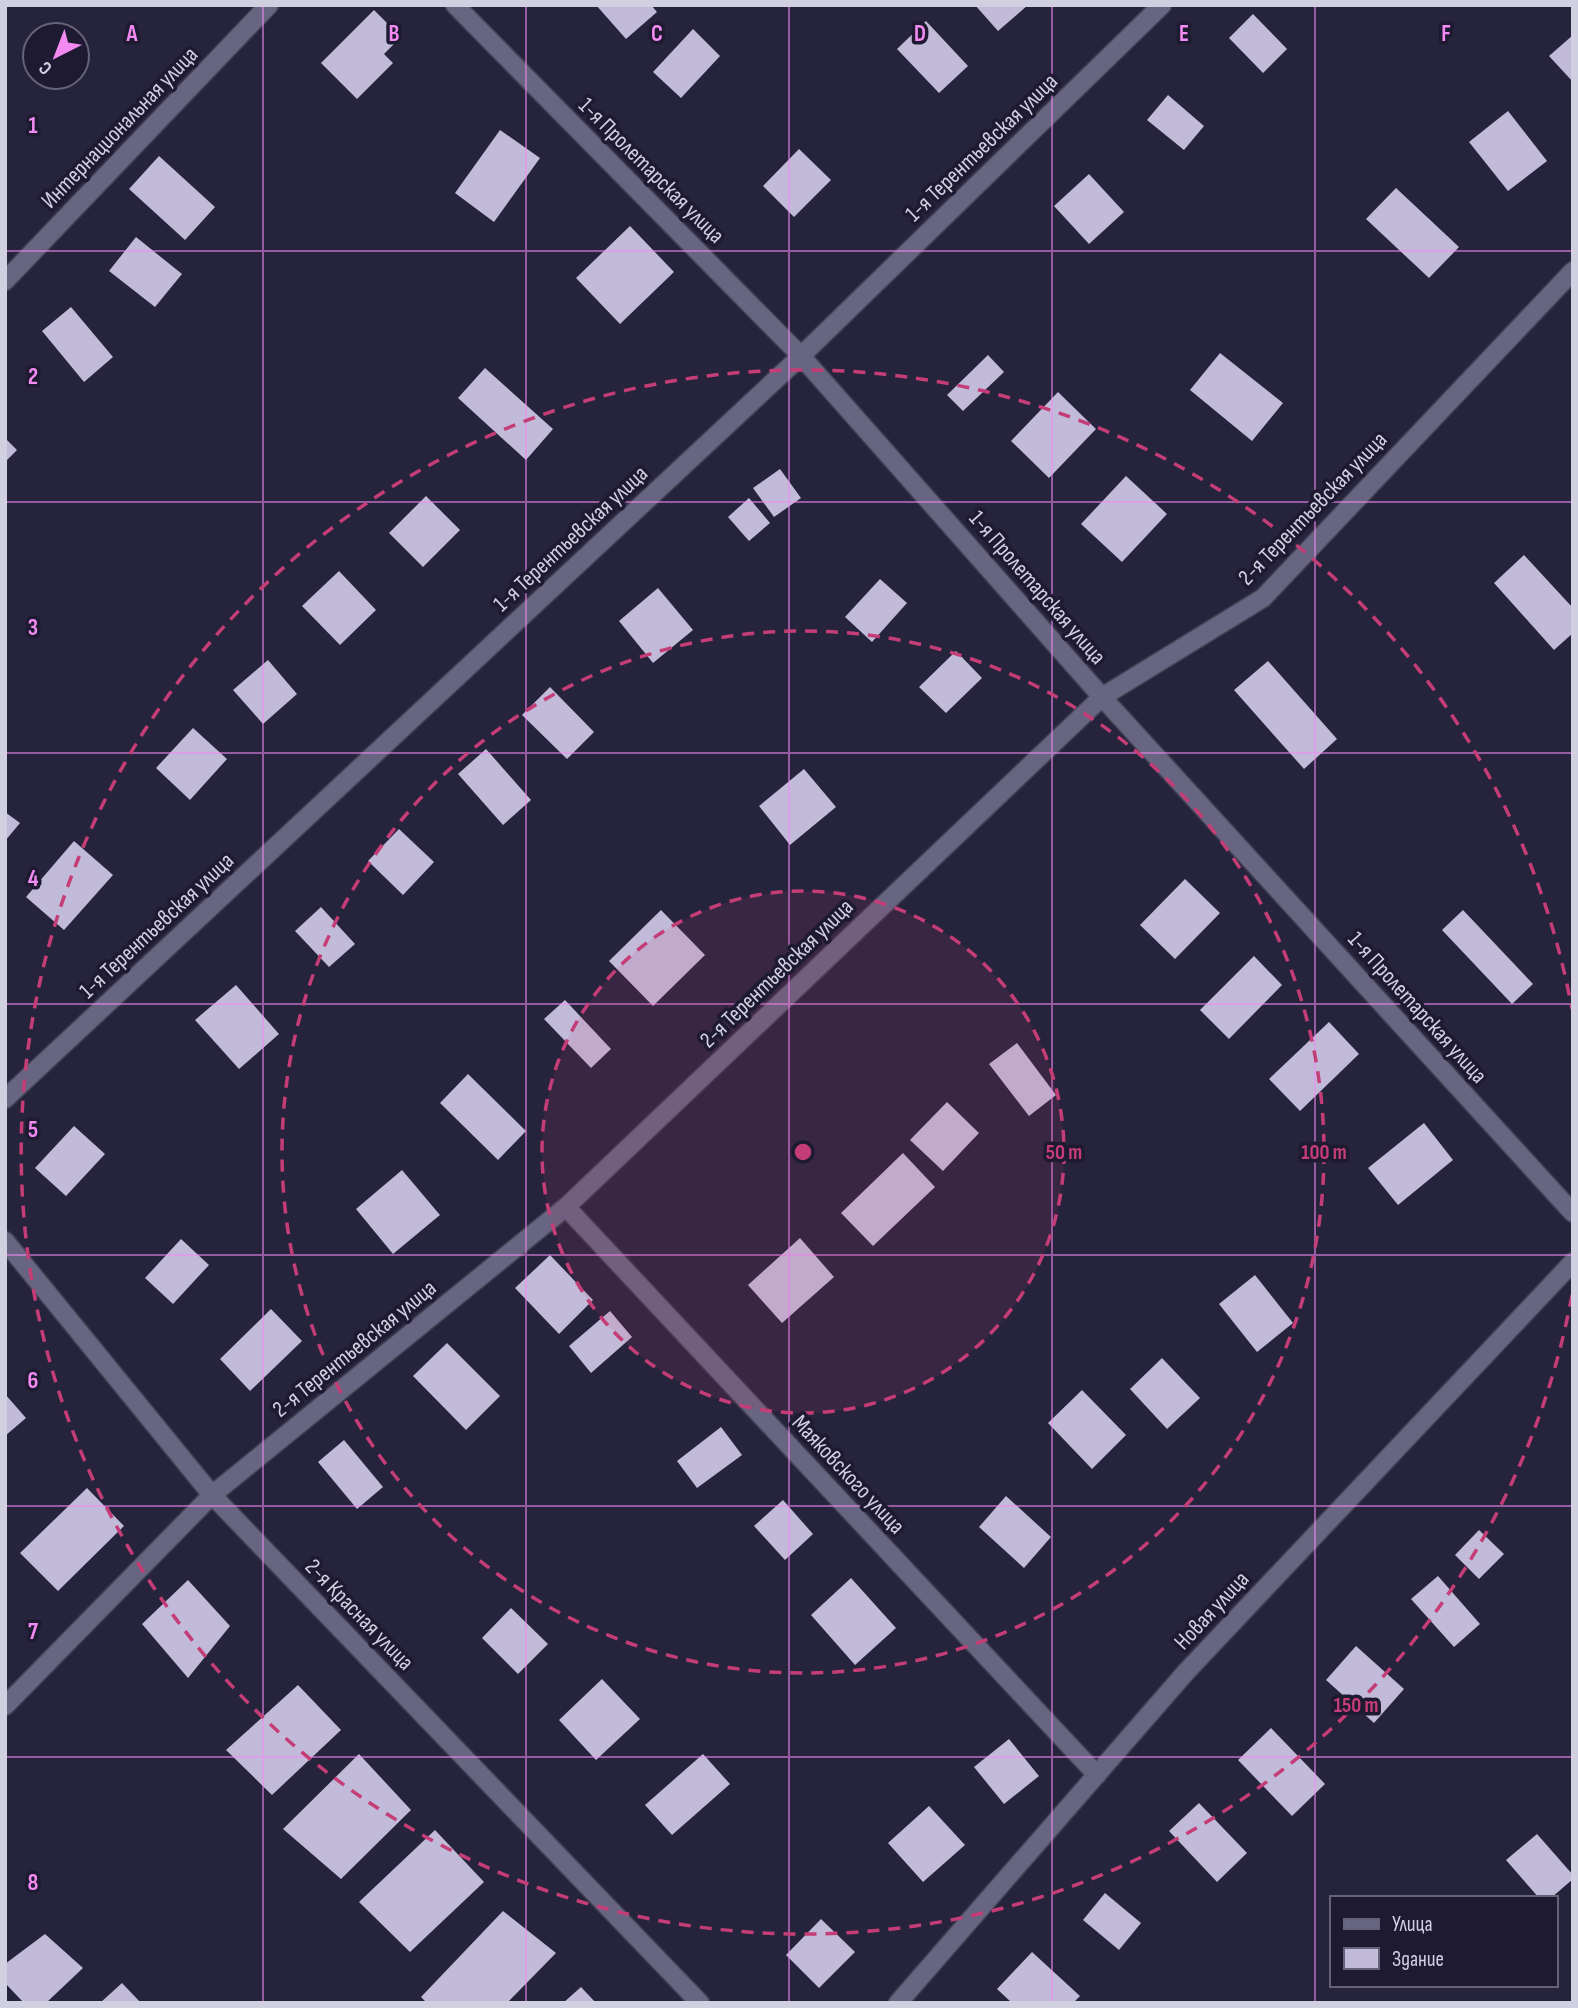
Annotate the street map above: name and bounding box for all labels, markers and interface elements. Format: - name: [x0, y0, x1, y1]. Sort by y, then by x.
- text: A: [126, 20, 139, 48]
- text: B: [389, 20, 400, 48]
- text: C: [651, 20, 663, 48]
- text: D: [914, 20, 926, 48]
- text: E: [1179, 20, 1189, 48]
- text: F: [1441, 20, 1451, 48]
- north arrow: [21, 21, 91, 91]
- street label: Интернациональная улица: [35, 41, 204, 214]
- text: С: [34, 56, 57, 79]
- street label: 1-я Терентьевская улица: [900, 68, 1064, 228]
- street label: 1-я Пролетарская улица: [573, 92, 730, 249]
- text: 1: [28, 112, 38, 140]
- text: 2: [28, 363, 38, 391]
- street label: 2-я Терентьевская улица: [1232, 426, 1393, 591]
- street label: 1-я Терентьевская улица: [488, 460, 654, 618]
- street label: 1-я Пролетарская улица: [963, 505, 1112, 670]
- text: 3: [28, 614, 38, 642]
- street label: 1-я Терентьевская улица: [74, 847, 240, 1005]
- text: 4: [28, 865, 39, 893]
- street label: 2-я Терентьевская улица: [694, 893, 859, 1054]
- street label: 1-я Пролетарская улица: [1342, 926, 1493, 1089]
- text: 5: [28, 1116, 38, 1144]
- centre of rings: [791, 1140, 815, 1164]
- text: 50 m: [1046, 1140, 1082, 1165]
- text: 100 m: [1301, 1140, 1347, 1165]
- street label: 2-я Терентьевская улица: [267, 1274, 442, 1423]
- text: 6: [28, 1367, 38, 1395]
- street label: Маяковского улица: [786, 1409, 911, 1540]
- street label: 2-я Красная улица: [299, 1553, 419, 1676]
- street label: Новая улица: [1168, 1566, 1255, 1656]
- text: 7: [28, 1618, 38, 1646]
- text: 150 m: [1334, 1693, 1378, 1718]
- text: 8: [28, 1869, 39, 1897]
- legend: [1330, 1896, 1557, 1987]
- text: Улица: [1392, 1912, 1433, 1937]
- text: Здание: [1392, 1947, 1444, 1972]

